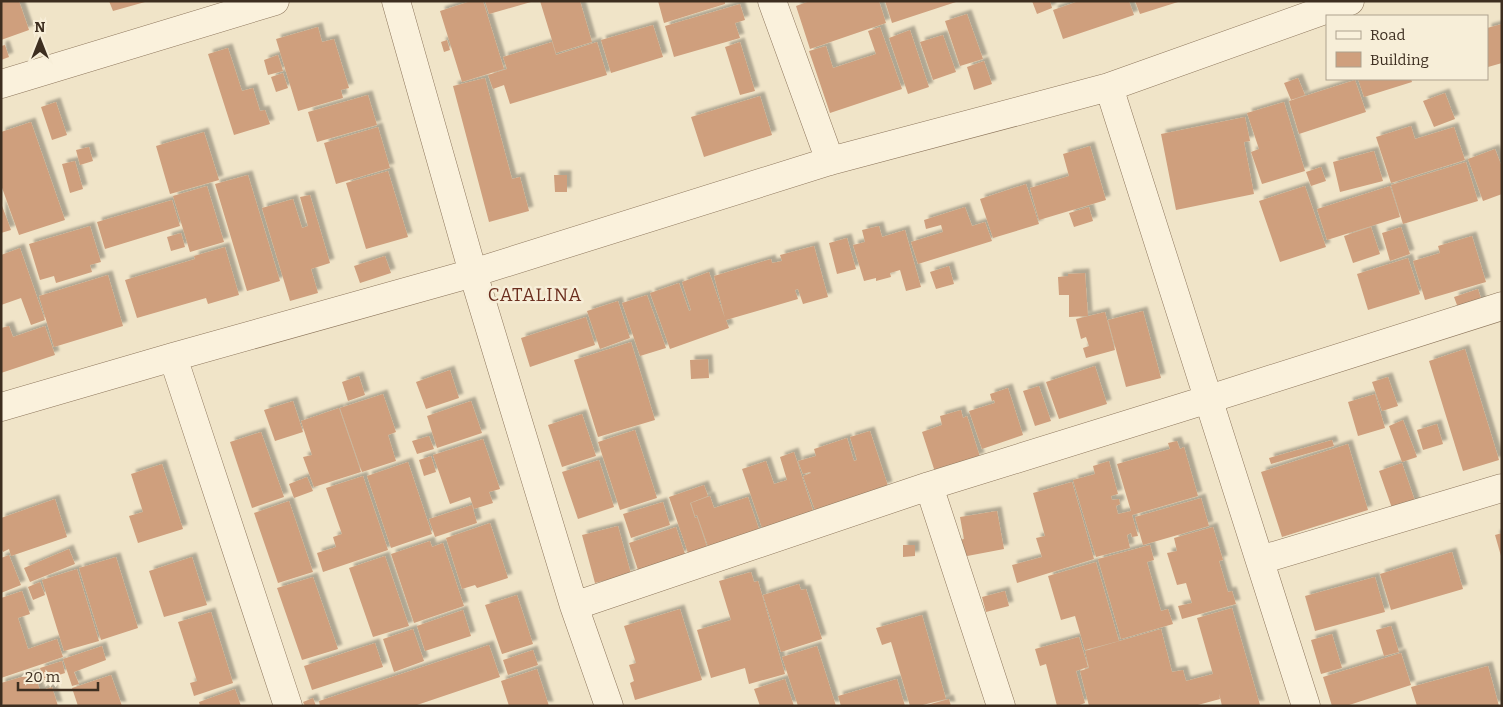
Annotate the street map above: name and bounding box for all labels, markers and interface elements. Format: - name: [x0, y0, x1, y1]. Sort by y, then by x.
- north arrow: [15, 15, 65, 65]
- legend: [1326, 15, 1488, 80]
- text: N: [35, 19, 46, 36]
- text: Road: [1370, 26, 1405, 44]
- text: Building: [1370, 51, 1429, 69]
- district label: CATALINA: [488, 284, 582, 306]
- scale bar: [18, 660, 98, 692]
- text: 20 m: [25, 668, 61, 686]

